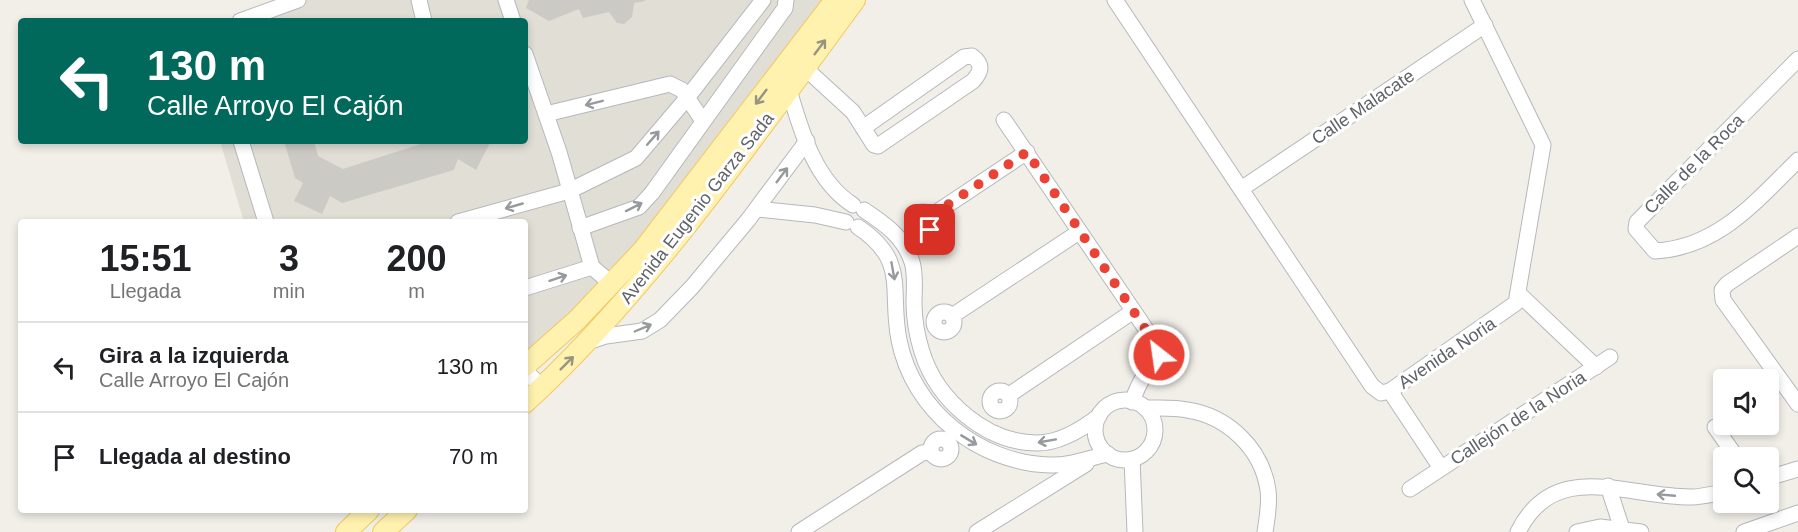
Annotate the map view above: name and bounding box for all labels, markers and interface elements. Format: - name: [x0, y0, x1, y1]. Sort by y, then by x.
- one-way arrow: [814, 40, 826, 56]
- icon: left: [48, 42, 126, 120]
- text: 130 m: [147, 42, 266, 89]
- street label: Calle Malacate: [1308, 65, 1418, 149]
- one-way arrow: [755, 88, 767, 104]
- text: Calle Arroyo El Cajón: [147, 91, 404, 121]
- one-way arrow: [585, 97, 604, 109]
- street label: Avenida Eugenio Garza Sada: [616, 108, 778, 307]
- street label: Calle de la Roca: [1640, 110, 1748, 218]
- one-way arrow: [646, 131, 660, 146]
- one-way arrow: [775, 167, 788, 183]
- one-way arrow: [505, 201, 524, 212]
- one-way arrow: [625, 201, 643, 212]
- pin: [904, 204, 955, 255]
- icon: arrive: [913, 213, 946, 246]
- text: 15:51: [99, 238, 191, 279]
- text: 3: [279, 238, 299, 279]
- text: 200: [386, 238, 447, 279]
- one-way arrow: [888, 261, 899, 280]
- one-way arrow: [548, 271, 567, 282]
- text: Llegada: [110, 280, 181, 302]
- text: min: [273, 280, 305, 302]
- text: m: [408, 280, 425, 302]
- street label: Avenida Noria: [1395, 313, 1500, 393]
- one-way arrow: [634, 322, 652, 333]
- position arrow: [1127, 323, 1191, 387]
- text: Gira a la izquierda: [99, 343, 289, 368]
- icon: left: [48, 351, 81, 384]
- text: 130 m: [437, 354, 498, 379]
- one-way arrow: [560, 356, 575, 371]
- street label: Callejón de la Noria: [1447, 366, 1590, 469]
- text: Calle Arroyo El Cajón: [99, 369, 289, 391]
- map controls: [1713, 369, 1779, 513]
- button: sound: [1713, 369, 1779, 435]
- one-way arrow: [960, 434, 977, 446]
- one-way arrow: [1038, 436, 1057, 447]
- icon: arrive: [48, 441, 81, 474]
- text: Llegada al destino: [99, 444, 291, 469]
- text: 70 m: [449, 444, 498, 469]
- button: search: [1713, 447, 1779, 513]
- one-way arrow: [1656, 489, 1676, 500]

